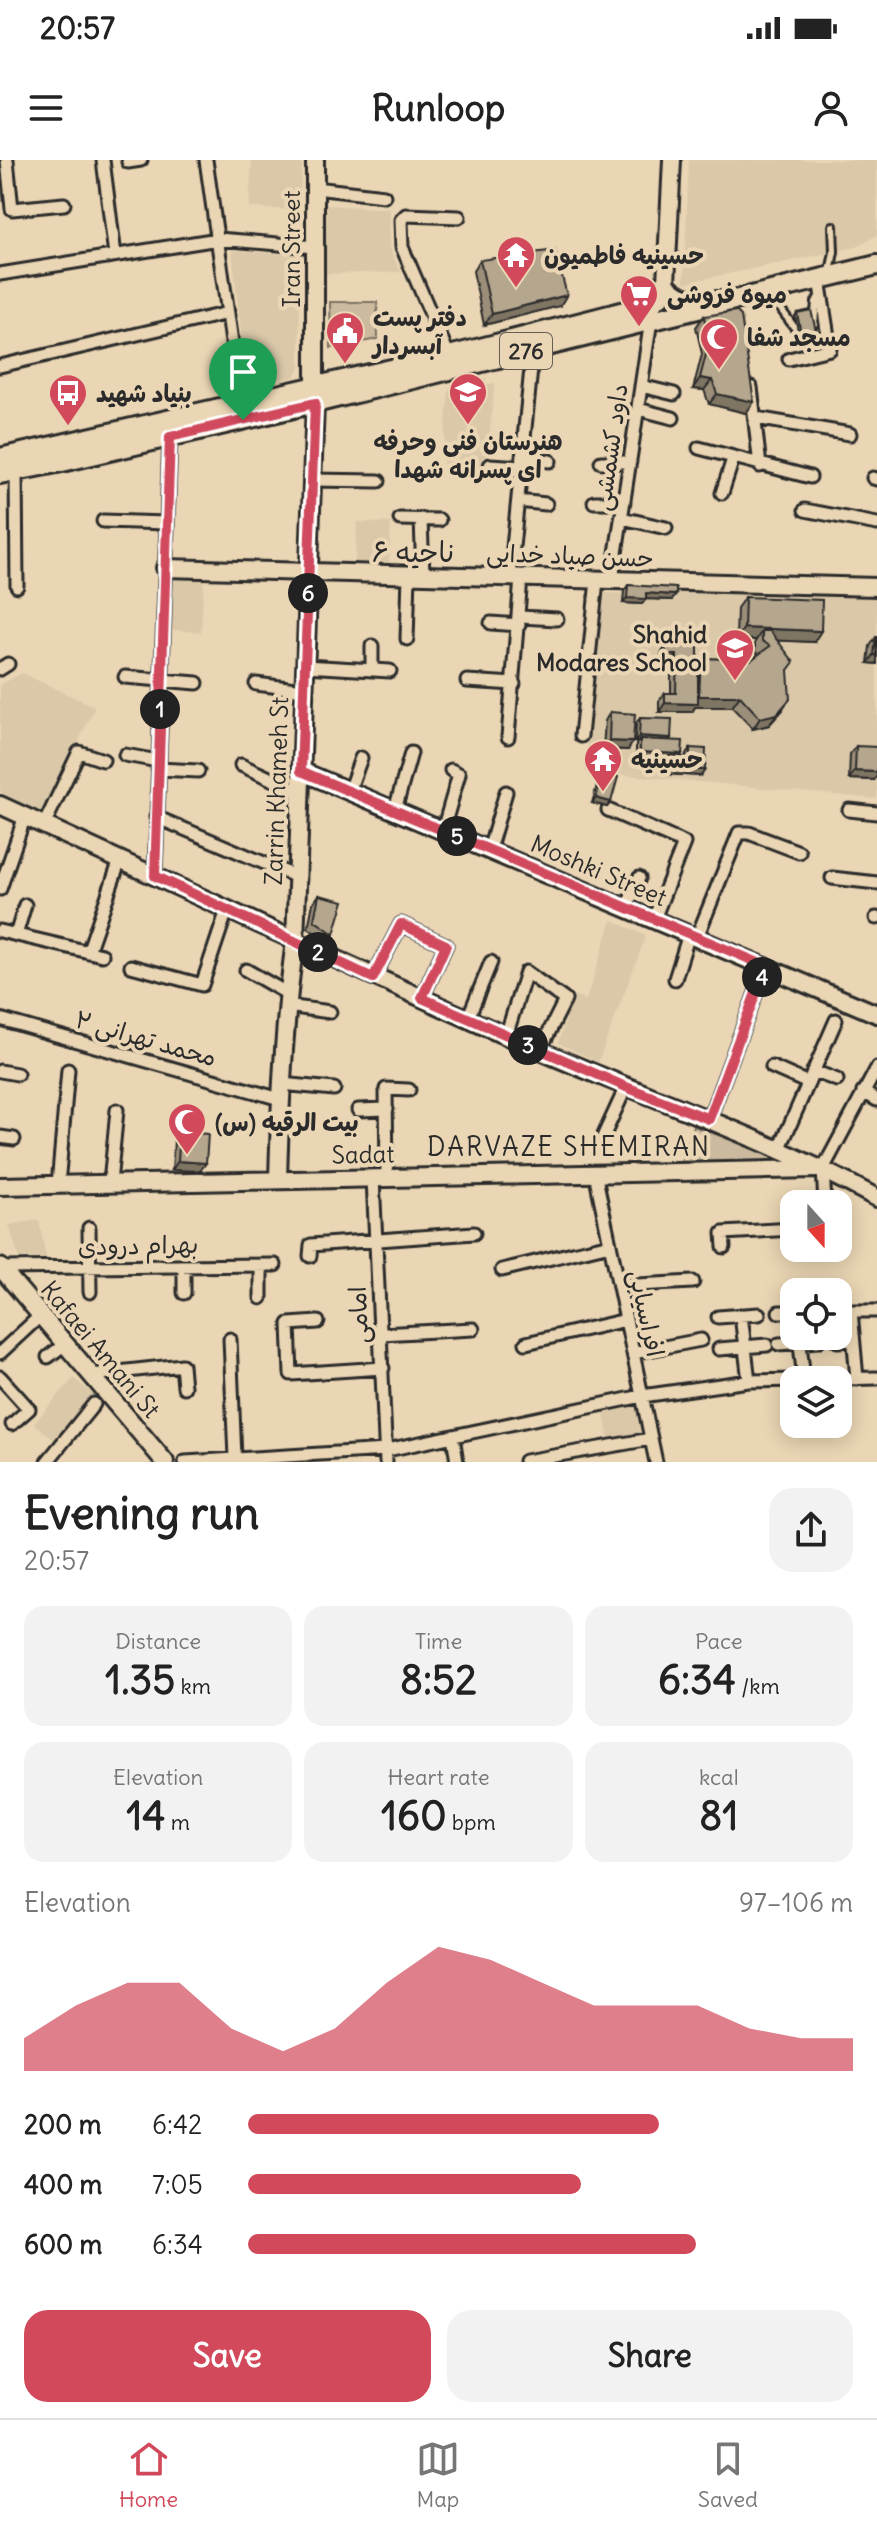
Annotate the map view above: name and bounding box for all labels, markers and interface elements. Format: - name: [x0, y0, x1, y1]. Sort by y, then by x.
- text: 20:57: [40, 9, 115, 47]
- icon: menu: [24, 86, 68, 130]
- text: Runloop: [372, 86, 505, 131]
- icon: person: [809, 86, 853, 130]
- street label: Iran Street: [276, 190, 306, 308]
- temple icon: حسینیه فاطمیون: [495, 234, 537, 289]
- place label: حسینیه فاطمیون: [544, 240, 704, 271]
- supermarket icon: میوه فروشی: [618, 273, 660, 328]
- place label: میوه فروشی: [667, 279, 787, 310]
- place label: دفتر پست آبسردار: [371, 302, 467, 360]
- public building icon: دفتر پست آبسردار: [324, 310, 366, 365]
- mosque icon: مسجد شفا: [698, 316, 740, 371]
- place label: مسجد شفا: [747, 322, 851, 352]
- road number: 276: [500, 333, 552, 369]
- pin: [209, 338, 277, 420]
- icon: arrive: [221, 350, 265, 394]
- school or university icon: هنرستان فنی وحرفه ای پسرانه شهدا: [447, 371, 489, 426]
- bus stop icon: بنیاد شهید: [47, 372, 89, 427]
- place label: بنیاد شهید: [96, 378, 192, 408]
- street label: داود کشمشی: [586, 382, 635, 513]
- place label: هنرستان فنی وحرفه ای پسرانه شهدا: [373, 426, 563, 485]
- district label: ناحیه ۶: [372, 534, 454, 570]
- street label: حسن صیاد خدایی: [486, 537, 654, 574]
- pin: 6: [288, 573, 328, 613]
- text: 6: [302, 579, 314, 607]
- place label: Shahid Modares School: [536, 619, 707, 677]
- school or university icon: Shahid Modares School: [714, 627, 756, 682]
- pin: 1: [140, 689, 180, 729]
- text: 1: [156, 695, 164, 723]
- street label: Zarrin Khameh St: [258, 696, 294, 886]
- temple icon: حسینیه: [582, 738, 624, 793]
- place label: حسینیه: [631, 744, 703, 774]
- pin: 5: [437, 816, 477, 856]
- text: 5: [451, 822, 463, 850]
- street label: Moshki Street: [526, 828, 672, 912]
- pin: 2: [298, 932, 338, 972]
- text: 2: [312, 938, 324, 966]
- pin: 4: [742, 957, 782, 997]
- text: 4: [756, 963, 768, 991]
- street label: محمد تهرانی ۲: [71, 1003, 220, 1073]
- pin: 3: [508, 1025, 548, 1065]
- text: 3: [522, 1031, 534, 1059]
- mosque icon: بیت الرقیه (س): [166, 1101, 208, 1156]
- place label: بیت الرقیه (س): [215, 1107, 359, 1137]
- district label: DARVAZE SHEMIRAN: [427, 1130, 711, 1163]
- street label: Sadat: [331, 1138, 395, 1170]
- north arrow: [780, 1190, 852, 1262]
- map controls: [780, 1190, 852, 1438]
- street label: بهرام درودی: [78, 1229, 199, 1266]
- street label: افراسیابی: [622, 1267, 671, 1359]
- street label: Kafaei Amani St: [35, 1274, 167, 1424]
- button: locate: [780, 1278, 852, 1350]
- street label: امامی: [342, 1285, 375, 1344]
- button: layers: [780, 1366, 852, 1438]
- text: Evening run: [24, 1486, 259, 1541]
- button: share: [769, 1488, 853, 1572]
- text: 20:57: [24, 1544, 89, 1577]
- text: Distance: [115, 1627, 201, 1655]
- text: Time: [415, 1627, 462, 1655]
- text: Pace: [695, 1627, 743, 1655]
- text: 1.35: [105, 1655, 175, 1705]
- text: 8:52: [400, 1655, 477, 1705]
- text: 6:34: [658, 1655, 736, 1705]
- text: km: [175, 1672, 211, 1700]
- text: /km: [736, 1672, 780, 1700]
- text: Elevation: [113, 1763, 203, 1791]
- text: Heart rate: [387, 1763, 490, 1791]
- text: kcal: [699, 1763, 739, 1791]
- text: 14: [126, 1791, 165, 1841]
- text: 160: [381, 1791, 447, 1841]
- text: 81: [699, 1791, 738, 1841]
- text: m: [165, 1808, 190, 1836]
- text: bpm: [447, 1808, 496, 1836]
- text: Elevation: [24, 1886, 131, 1919]
- text: 97–106 m: [739, 1886, 853, 1919]
- text: 200 m: [24, 2108, 101, 2141]
- text: 6:42: [152, 2108, 202, 2141]
- text: 400 m: [24, 2168, 102, 2201]
- text: 7:05: [152, 2168, 203, 2201]
- text: 600 m: [24, 2228, 102, 2261]
- text: 6:34: [152, 2228, 203, 2261]
- button: Save: [24, 2310, 431, 2402]
- button: Share: [447, 2310, 853, 2402]
- tab: Home: [119, 2437, 178, 2513]
- tab: Map: [416, 2437, 460, 2513]
- tab: Saved: [698, 2437, 758, 2513]

